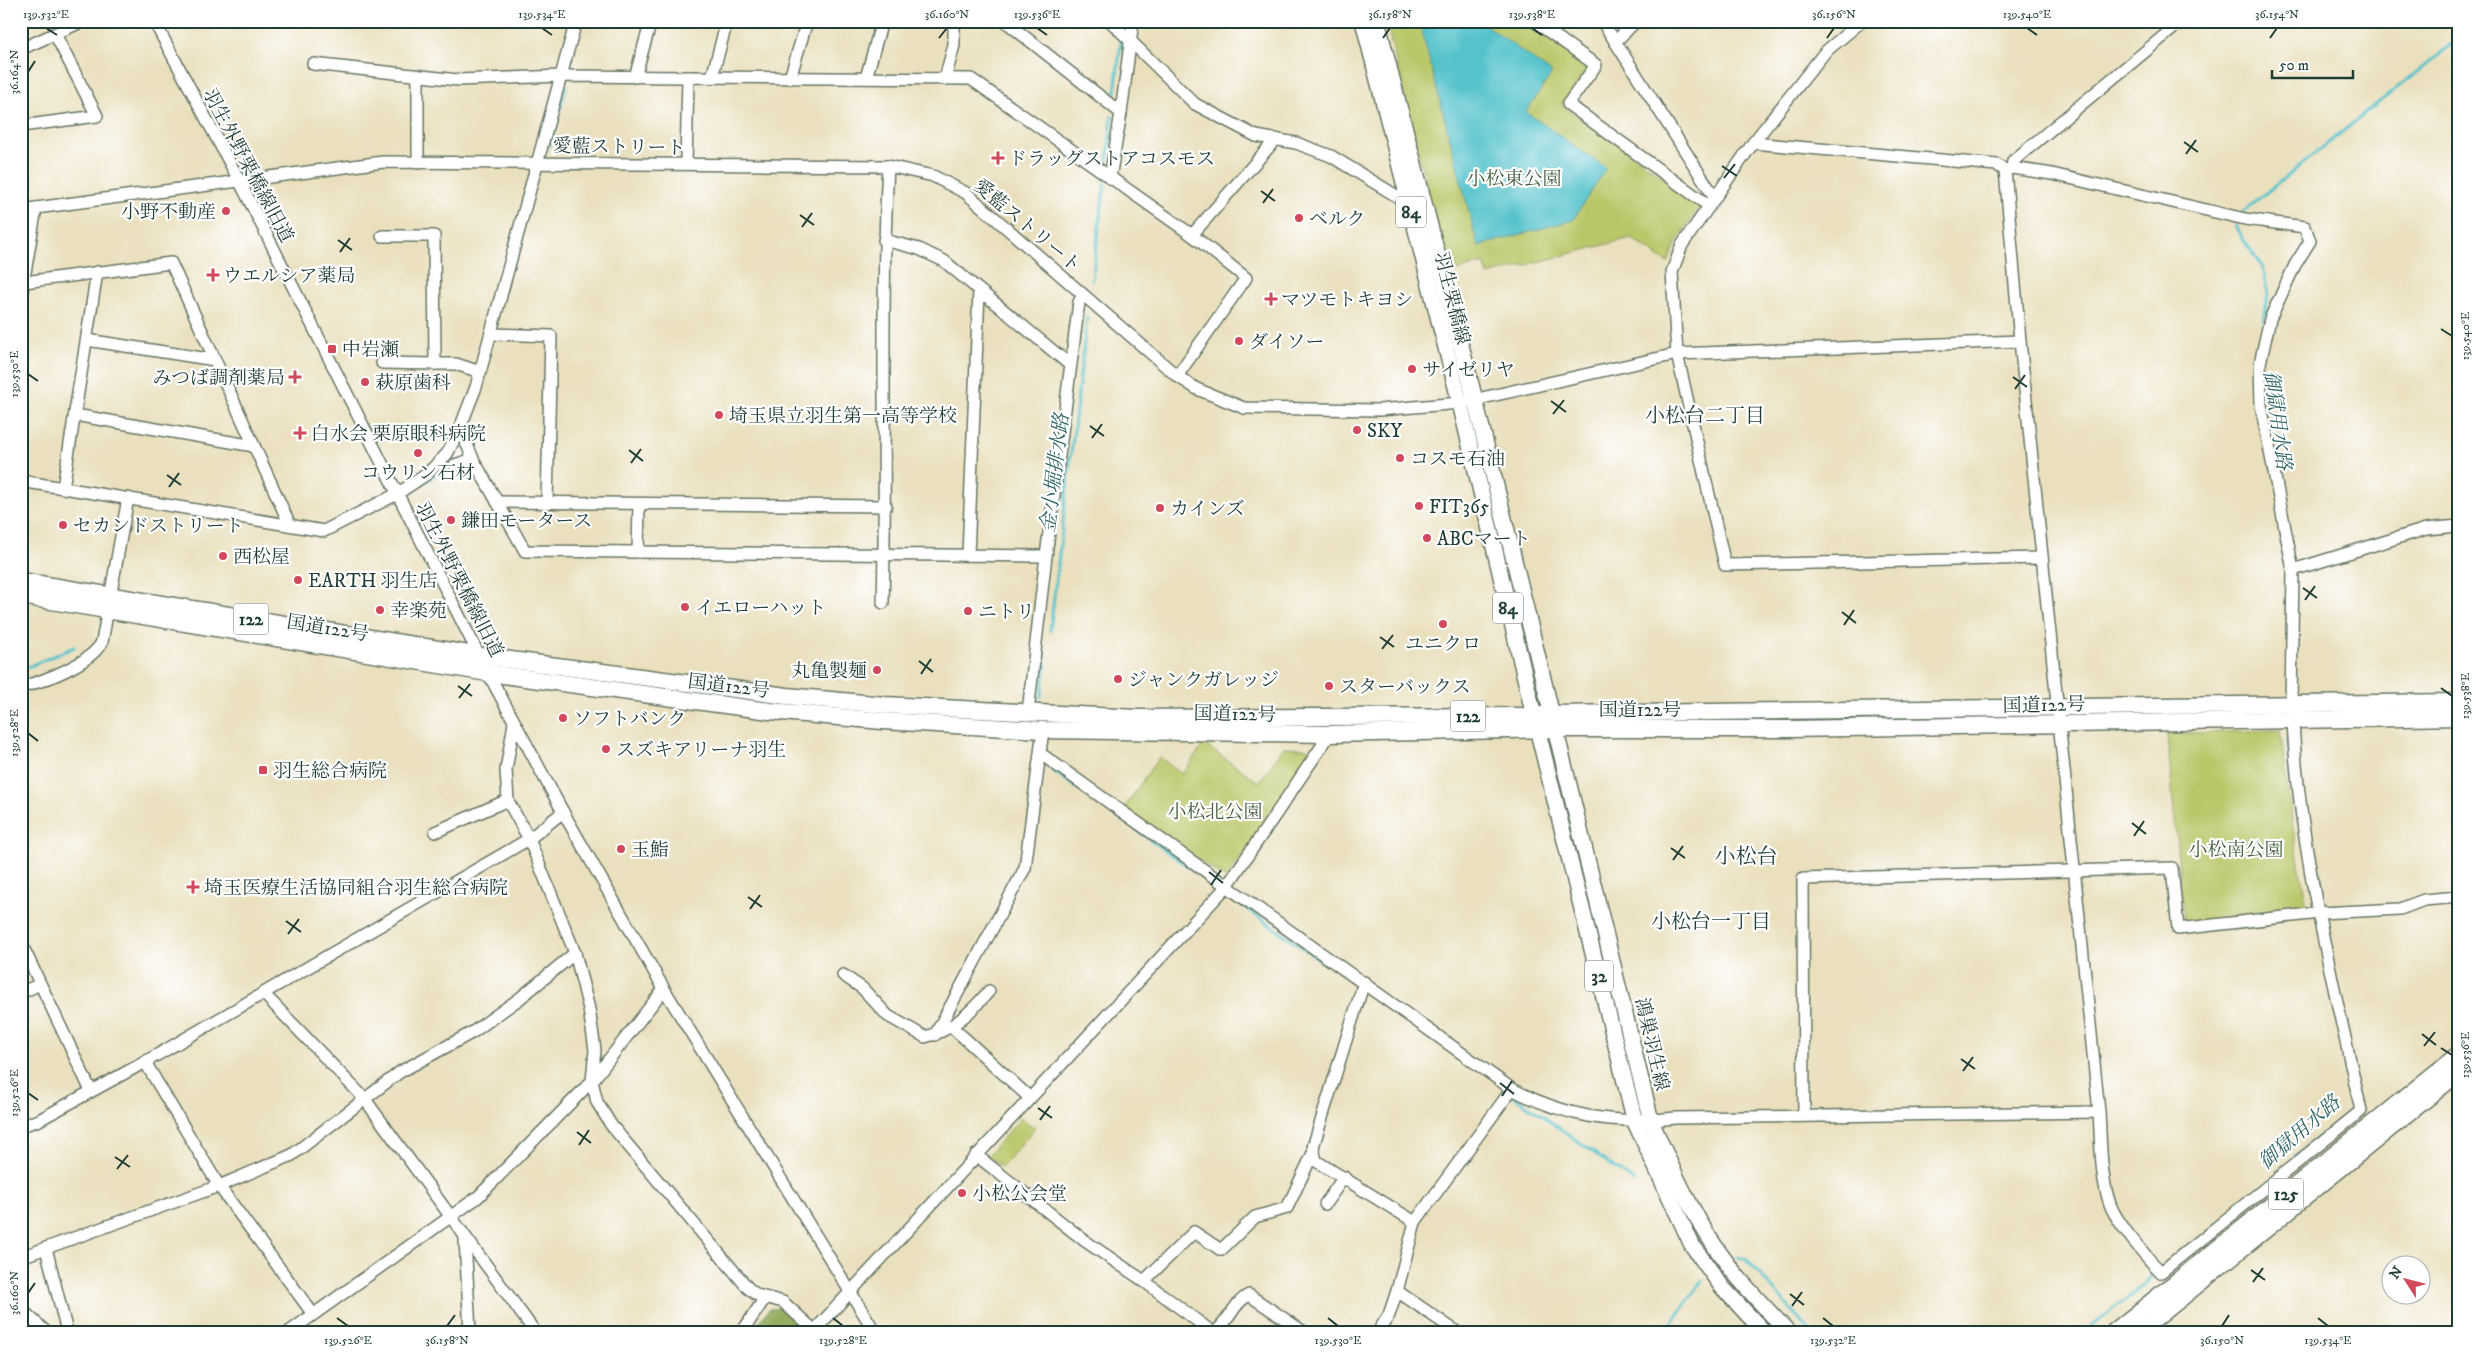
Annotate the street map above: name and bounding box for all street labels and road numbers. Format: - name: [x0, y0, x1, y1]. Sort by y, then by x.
- street label: 羽生外野栗橋線旧道: [197, 85, 298, 247]
- street label: 愛藍ストリート: [552, 135, 686, 160]
- street label: 愛藍ストリート: [969, 175, 1085, 278]
- road number: 84: [1396, 196, 1426, 228]
- street label: 羽生栗橋線: [1429, 249, 1474, 347]
- street label: 羽生外野栗橋線旧道: [410, 498, 508, 661]
- road number: 84: [1493, 592, 1523, 624]
- road number: 122: [234, 604, 268, 634]
- street label: 国道122号: [285, 611, 370, 646]
- street label: 国道122号: [686, 670, 771, 703]
- street label: 国道122号: [2003, 693, 2086, 718]
- street label: 国道122号: [1599, 699, 1681, 722]
- road number: 122: [1450, 700, 1486, 731]
- street label: 国道122号: [1193, 702, 1276, 727]
- road number: 32: [1585, 960, 1613, 991]
- street label: 鴻巣羽生線: [1630, 995, 1673, 1093]
- road number: 125: [2268, 1178, 2304, 1210]

